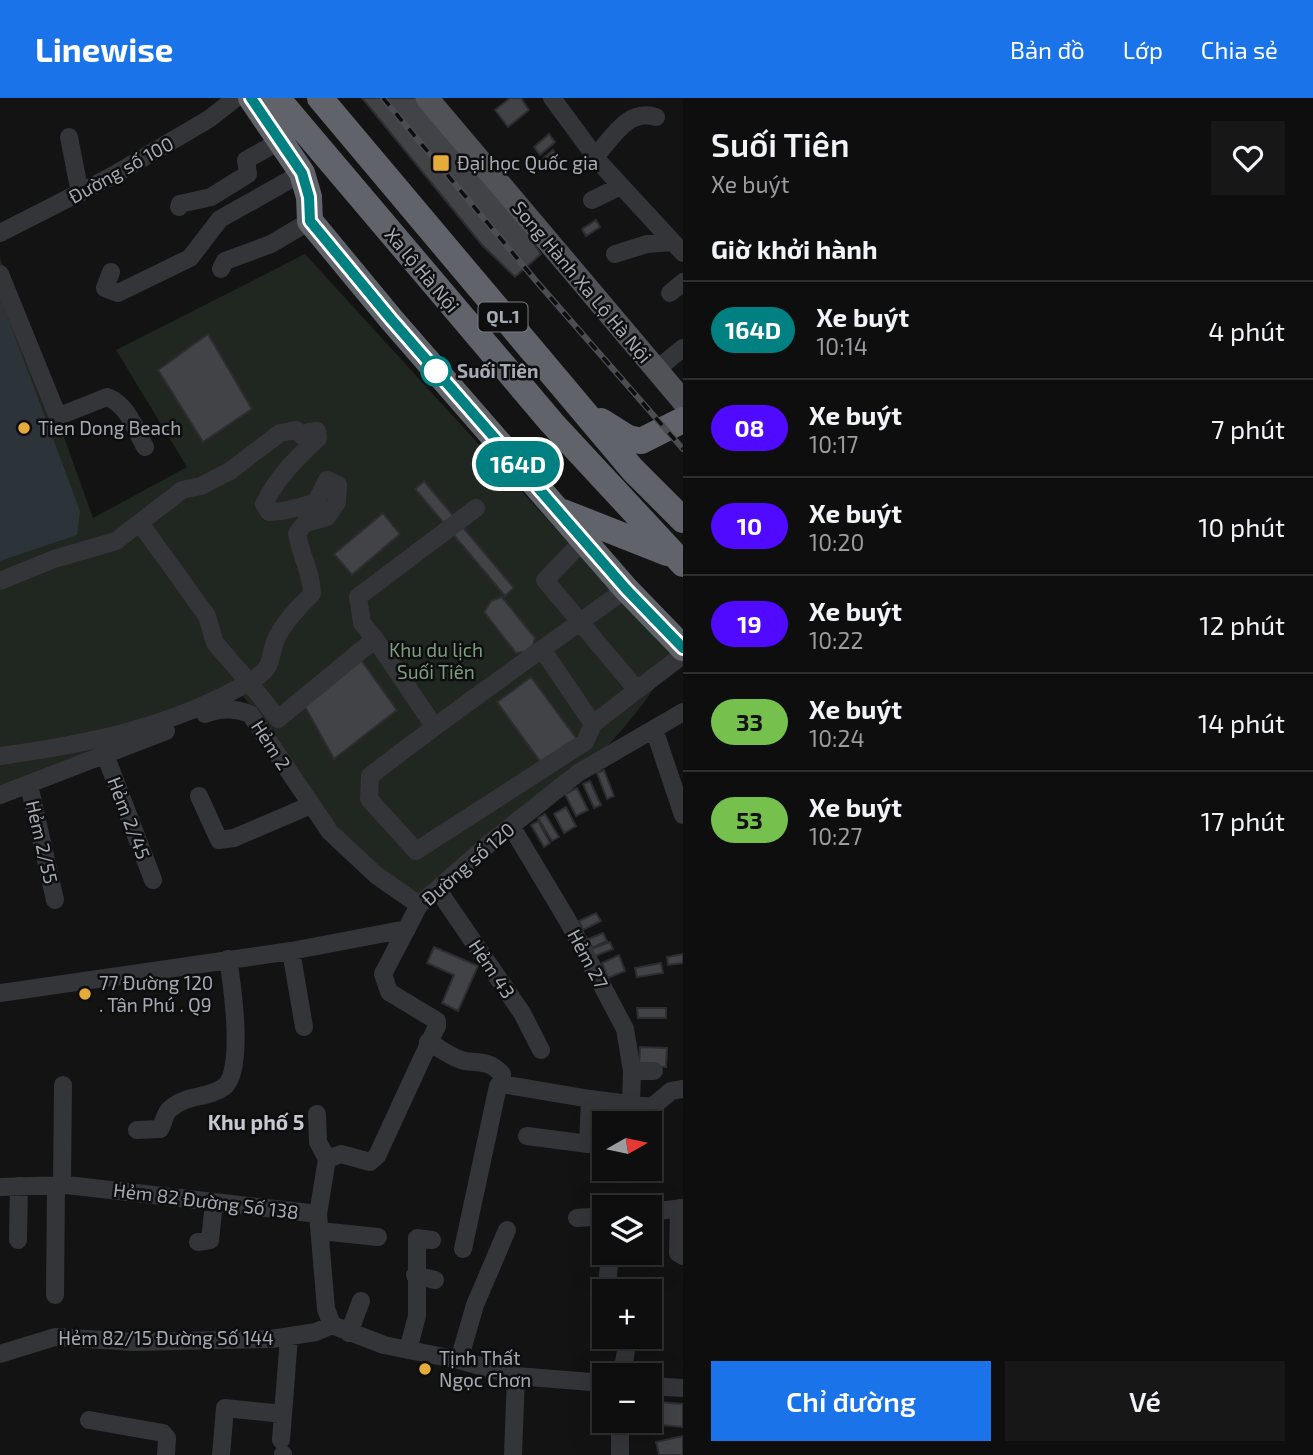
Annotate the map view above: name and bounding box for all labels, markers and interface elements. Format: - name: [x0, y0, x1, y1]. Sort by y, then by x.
- text: Linewise: [35, 29, 173, 69]
- text: Bản đồ: [1010, 35, 1085, 64]
- text: Lớp: [1123, 35, 1163, 64]
- text: Chia sẻ: [1201, 35, 1278, 64]
- button: heart: [1211, 121, 1285, 195]
- text: Suối Tiên: [711, 124, 850, 164]
- street label: Đường số 100: [64, 131, 177, 208]
- place label: Đại học Quốc gia: [457, 151, 598, 174]
- marker: Đại học Quốc gia: [431, 153, 451, 173]
- text: Xe buýt: [711, 170, 789, 198]
- street label: Song Hành Xa Lộ Hà Nội: [508, 196, 657, 367]
- street label: Xa lộ Hà Nội: [380, 223, 464, 317]
- text: Giờ khởi hành: [711, 233, 878, 264]
- text: Xe buýt: [816, 301, 909, 332]
- road number: QL.1: [478, 302, 528, 331]
- text: 164D: [725, 315, 781, 344]
- text: 4 phút: [1208, 315, 1285, 346]
- text: 10:14: [816, 332, 868, 360]
- marker: Suối Tiên: [421, 356, 451, 386]
- place label: Suối Tiên: [457, 359, 538, 382]
- text: Xe buýt: [809, 399, 902, 430]
- text: 08: [734, 413, 765, 442]
- text: 7 phút: [1211, 413, 1285, 444]
- place label: Tien Dong Beach: [38, 416, 181, 439]
- marker: Tien Dong Beach: [16, 420, 32, 436]
- text: 10:17: [809, 430, 858, 458]
- line badge: 164D: [469, 441, 567, 487]
- text: 164D: [490, 449, 546, 478]
- text: Xe buýt: [809, 497, 902, 528]
- text: 10: [737, 511, 762, 540]
- text: 10 phút: [1198, 511, 1285, 542]
- text: 10:20: [809, 528, 864, 556]
- text: Xe buýt: [809, 595, 902, 626]
- text: 19: [737, 609, 762, 638]
- text: 12 phút: [1199, 609, 1285, 640]
- text: 10:22: [809, 626, 863, 654]
- park label: Khu du lịch Suối Tiên: [389, 638, 483, 683]
- text: Xe buýt: [809, 693, 902, 724]
- text: 33: [736, 707, 763, 736]
- text: 14 phút: [1198, 707, 1285, 738]
- street label: Hẻm 2: [247, 716, 296, 774]
- text: 10:24: [809, 724, 865, 752]
- street label: Hẻm 2/45: [103, 773, 156, 862]
- text: Xe buýt: [809, 791, 902, 822]
- street label: Hẻm 2/55: [22, 798, 63, 886]
- text: 53: [736, 805, 763, 834]
- text: 17 phút: [1201, 805, 1285, 836]
- street label: Đường số 120: [417, 817, 519, 910]
- text: 10:27: [809, 822, 862, 850]
- street label: Hẻm 27: [563, 925, 614, 993]
- street label: Hẻm 43: [464, 935, 520, 1003]
- place label: 77 Đường 120 . Tân Phú . Q9: [99, 971, 213, 1016]
- marker: 77 Đường 120 . Tân Phú . Q9: [77, 986, 93, 1002]
- district label: Khu phố 5: [208, 1109, 304, 1134]
- north arrow: [592, 1111, 662, 1181]
- map controls: [592, 1111, 662, 1433]
- street label: Hẻm 82 Đường Số 138: [112, 1178, 300, 1223]
- button: layers: [592, 1195, 662, 1265]
- button: +: [592, 1279, 662, 1349]
- street label: Hẻm 82/15 Đường Số 144: [58, 1326, 274, 1349]
- place label: Tịnh Thất Ngọc Chơn: [439, 1346, 531, 1391]
- marker: Tịnh Thất Ngọc Chơn: [417, 1361, 433, 1377]
- button: Chỉ đường: [711, 1361, 991, 1441]
- button: Vé: [1005, 1361, 1285, 1441]
- button: −: [592, 1363, 662, 1433]

